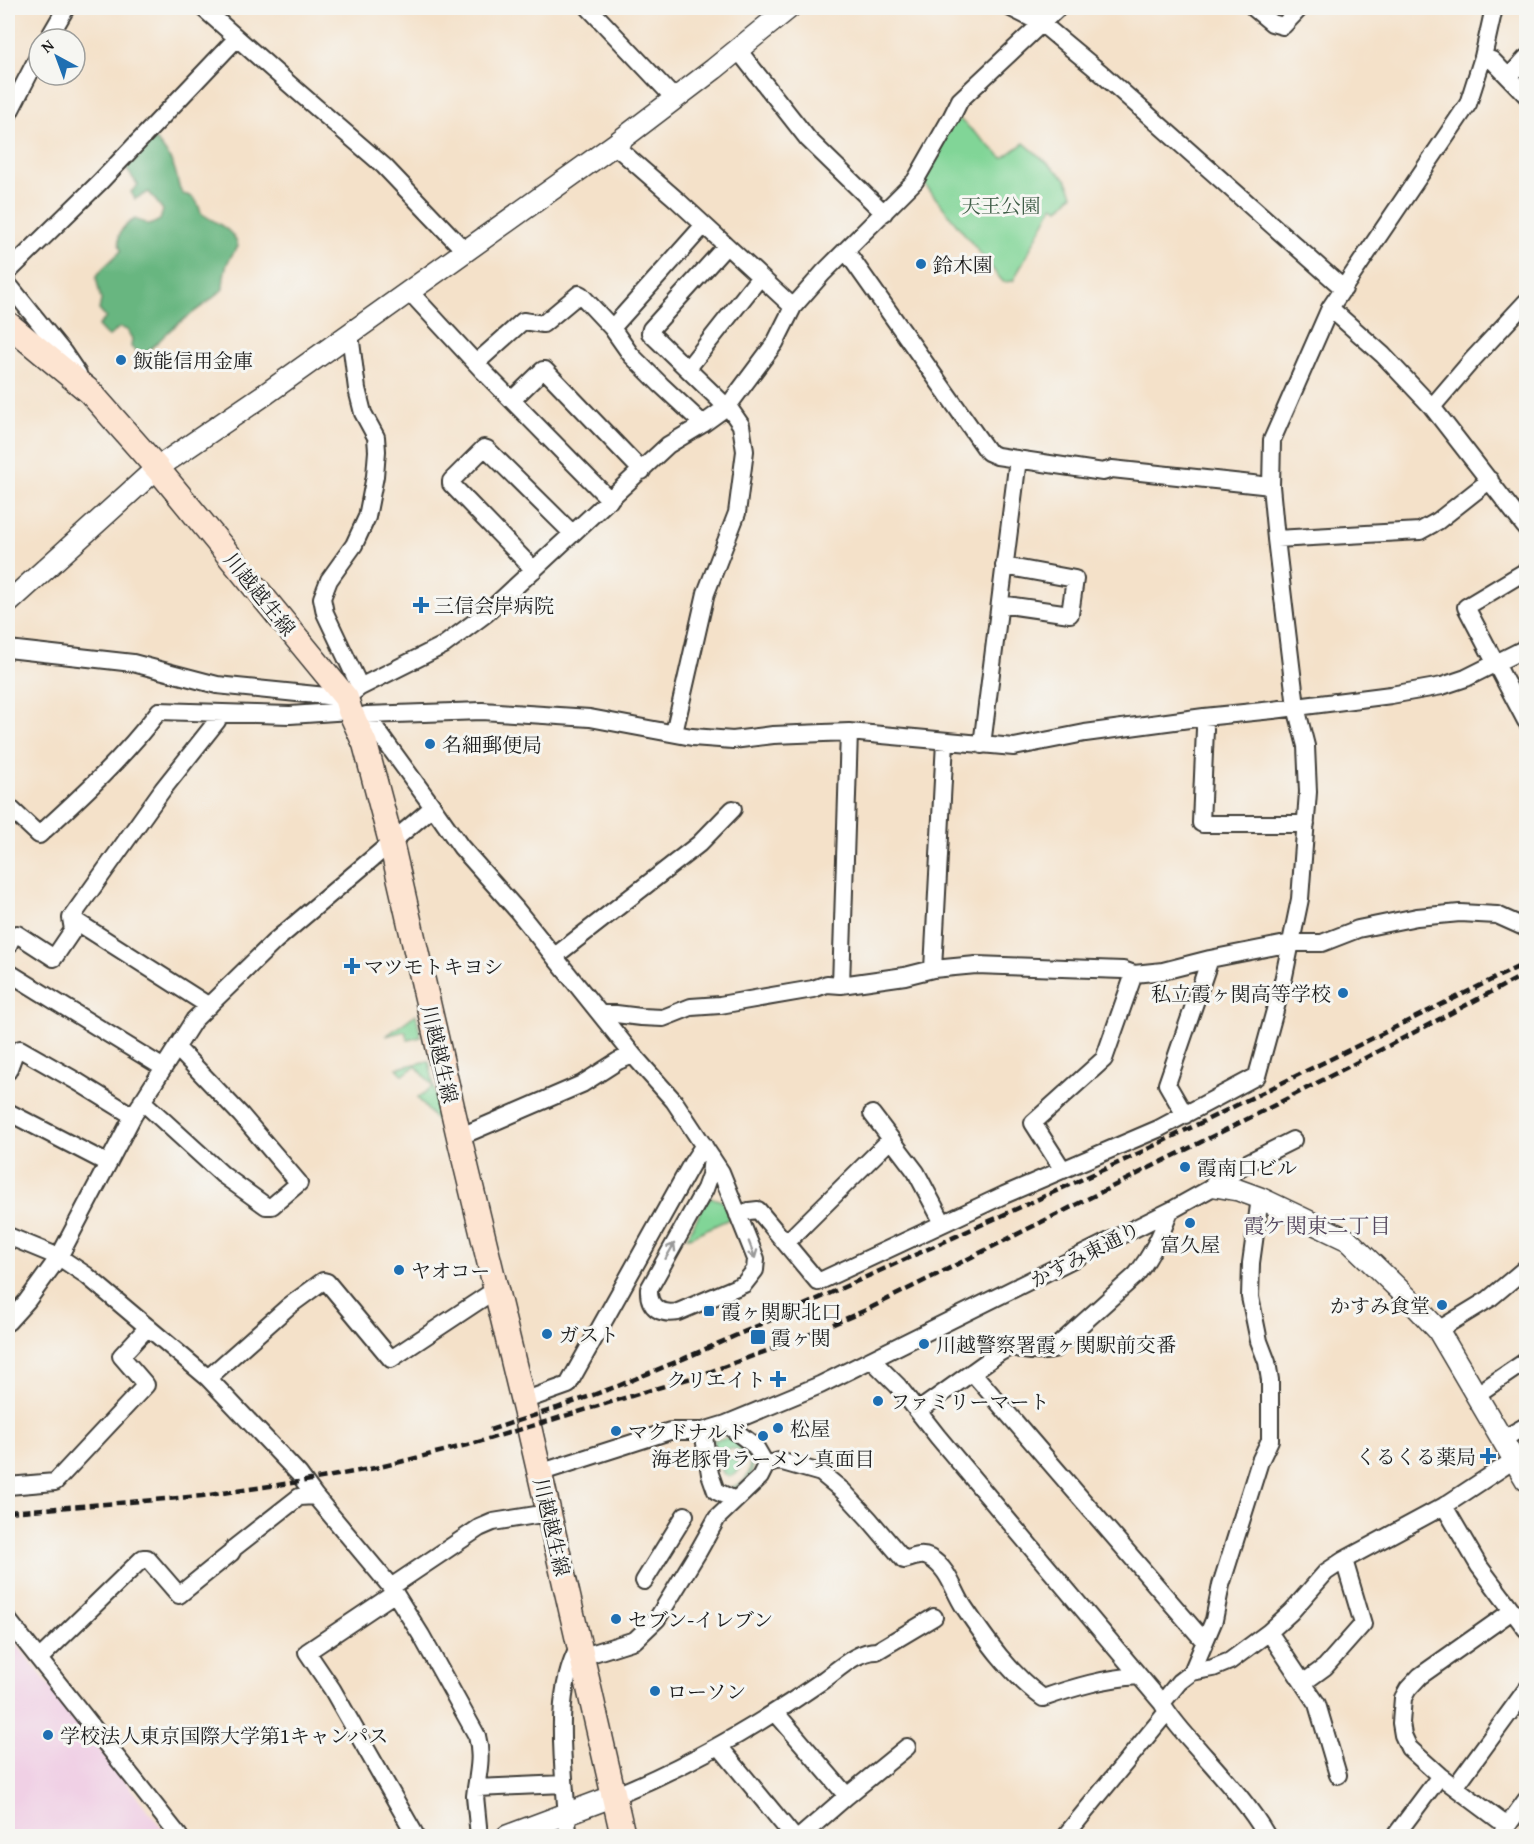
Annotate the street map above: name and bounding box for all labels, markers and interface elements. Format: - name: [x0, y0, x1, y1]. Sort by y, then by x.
- north arrow: [27, 27, 87, 87]
- text: N: [35, 33, 59, 58]
- park label: 天王公園: [961, 191, 1041, 220]
- place label: 鈴木園: [933, 250, 993, 279]
- marker: 鈴木園: [914, 257, 928, 271]
- place label: 飯能信用金庫: [133, 346, 253, 375]
- marker: 飯能信用金庫: [114, 353, 128, 367]
- street label: 川越越生線: [217, 546, 303, 642]
- place label: 三信会岸病院: [434, 591, 554, 620]
- marker: 三信会岸病院: [412, 596, 430, 614]
- place label: 名細郵便局: [442, 730, 542, 759]
- marker: 名細郵便局: [423, 737, 437, 751]
- place label: マツモトキヨシ: [364, 952, 503, 981]
- marker: マツモトキヨシ: [345, 959, 359, 973]
- place label: 私立霞ヶ関高等学校: [1151, 979, 1331, 1008]
- marker: 私立霞ヶ関高等学校: [1336, 986, 1350, 1000]
- street label: 川越越生線: [415, 1002, 465, 1106]
- place label: 霞南口ビル: [1197, 1153, 1297, 1182]
- marker: 霞南口ビル: [1178, 1160, 1192, 1174]
- district label: 霞ケ関東二丁目: [1244, 1210, 1391, 1241]
- street label: かすみ東通り: [1025, 1214, 1145, 1294]
- marker: 富久屋: [1183, 1216, 1197, 1230]
- place label: 富久屋: [1160, 1230, 1220, 1259]
- one-way arrow: [748, 1240, 759, 1258]
- one-way arrow: [664, 1242, 676, 1259]
- place label: ヤオコー: [411, 1256, 490, 1285]
- marker: ヤオコー: [392, 1263, 406, 1277]
- place label: かすみ食堂: [1330, 1291, 1430, 1320]
- place label: 霞ヶ関駅北口: [721, 1297, 841, 1326]
- marker: かすみ食堂: [1435, 1298, 1449, 1312]
- marker: 霞ヶ関駅北口: [702, 1304, 716, 1318]
- place label: ガスト: [559, 1320, 619, 1349]
- place label: 霞ヶ関: [771, 1323, 831, 1352]
- marker: ガスト: [540, 1327, 554, 1341]
- marker: 霞ヶ関: [749, 1328, 767, 1346]
- place label: 川越警察署霞ヶ関駅前交番: [936, 1330, 1176, 1359]
- marker: 川越警察署霞ヶ関駅前交番: [917, 1337, 931, 1351]
- place label: クリエイト: [666, 1365, 766, 1394]
- marker: クリエイト: [771, 1372, 785, 1386]
- place label: ファミリーマート: [890, 1387, 1050, 1416]
- marker: ファミリーマート: [871, 1394, 885, 1408]
- place label: 松屋: [790, 1414, 830, 1443]
- place label: マクドナルド: [628, 1417, 747, 1446]
- marker: 松屋: [771, 1421, 785, 1435]
- marker: マクドナルド: [609, 1424, 623, 1438]
- marker: 海老豚骨ラーメン 真面目: [756, 1429, 770, 1443]
- place label: くるくる薬局: [1356, 1442, 1476, 1471]
- place label: 海老豚骨ラーメン 真面目: [651, 1444, 875, 1473]
- marker: くるくる薬局: [1481, 1449, 1495, 1463]
- street label: 川越越生線: [527, 1475, 577, 1579]
- place label: セブン-イレブン: [628, 1605, 773, 1634]
- marker: セブン-イレブン: [609, 1612, 623, 1626]
- place label: ローソン: [667, 1677, 746, 1706]
- marker: ローソン: [648, 1684, 662, 1698]
- place label: 学校法人東京国際大学第1キャンパス: [60, 1721, 388, 1750]
- marker: 学校法人東京国際大学第1キャンパス: [41, 1728, 55, 1742]

